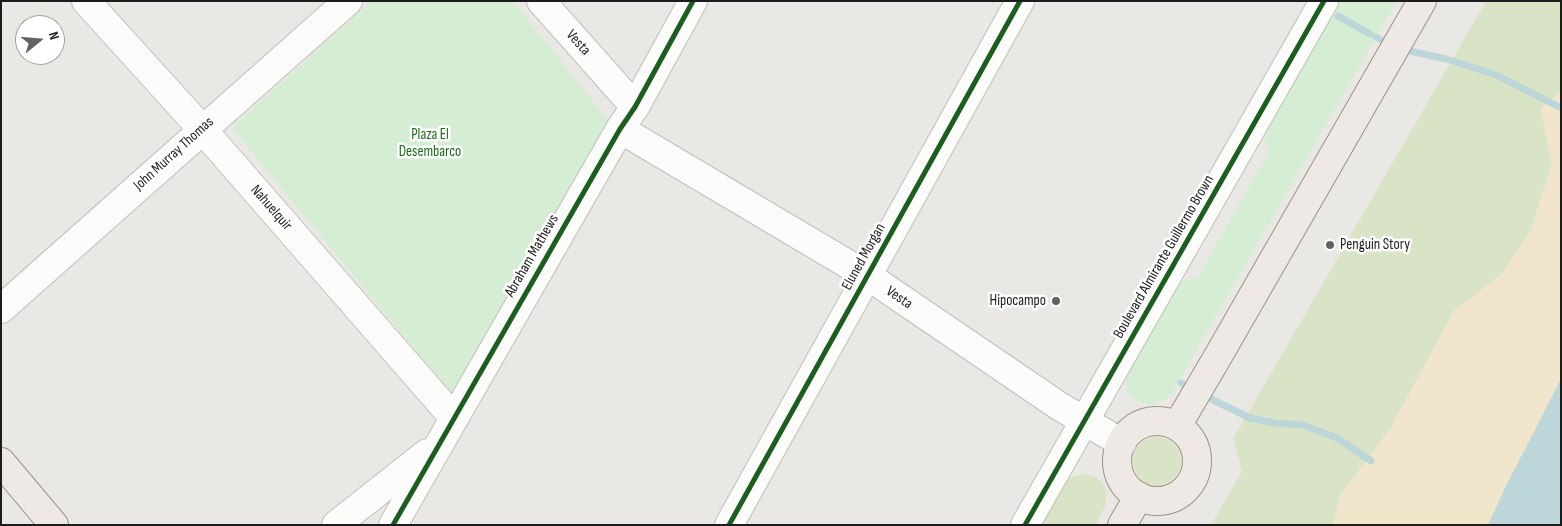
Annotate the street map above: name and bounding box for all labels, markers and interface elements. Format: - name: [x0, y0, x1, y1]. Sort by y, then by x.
- north arrow: [15, 15, 65, 65]
- street label: Vesta: [562, 27, 594, 59]
- text: N: [45, 30, 63, 42]
- street label: John Murray Thomas: [130, 113, 218, 195]
- park label: Plaza El Desembarco: [399, 126, 461, 161]
- street label: Boulevard Almirante Guillermo Brown: [1110, 172, 1218, 342]
- street label: Nahuelquir: [246, 182, 296, 234]
- street label: Abraham Mathews: [501, 212, 563, 300]
- street label: Eluned Morgan: [838, 221, 890, 293]
- place label: Penguin Story: [1340, 236, 1410, 254]
- marker: Penguin Story: [1324, 239, 1336, 251]
- street label: Vesta: [882, 283, 916, 313]
- place label: Hipocampo: [990, 292, 1046, 310]
- marker: Hipocampo: [1050, 295, 1062, 307]

